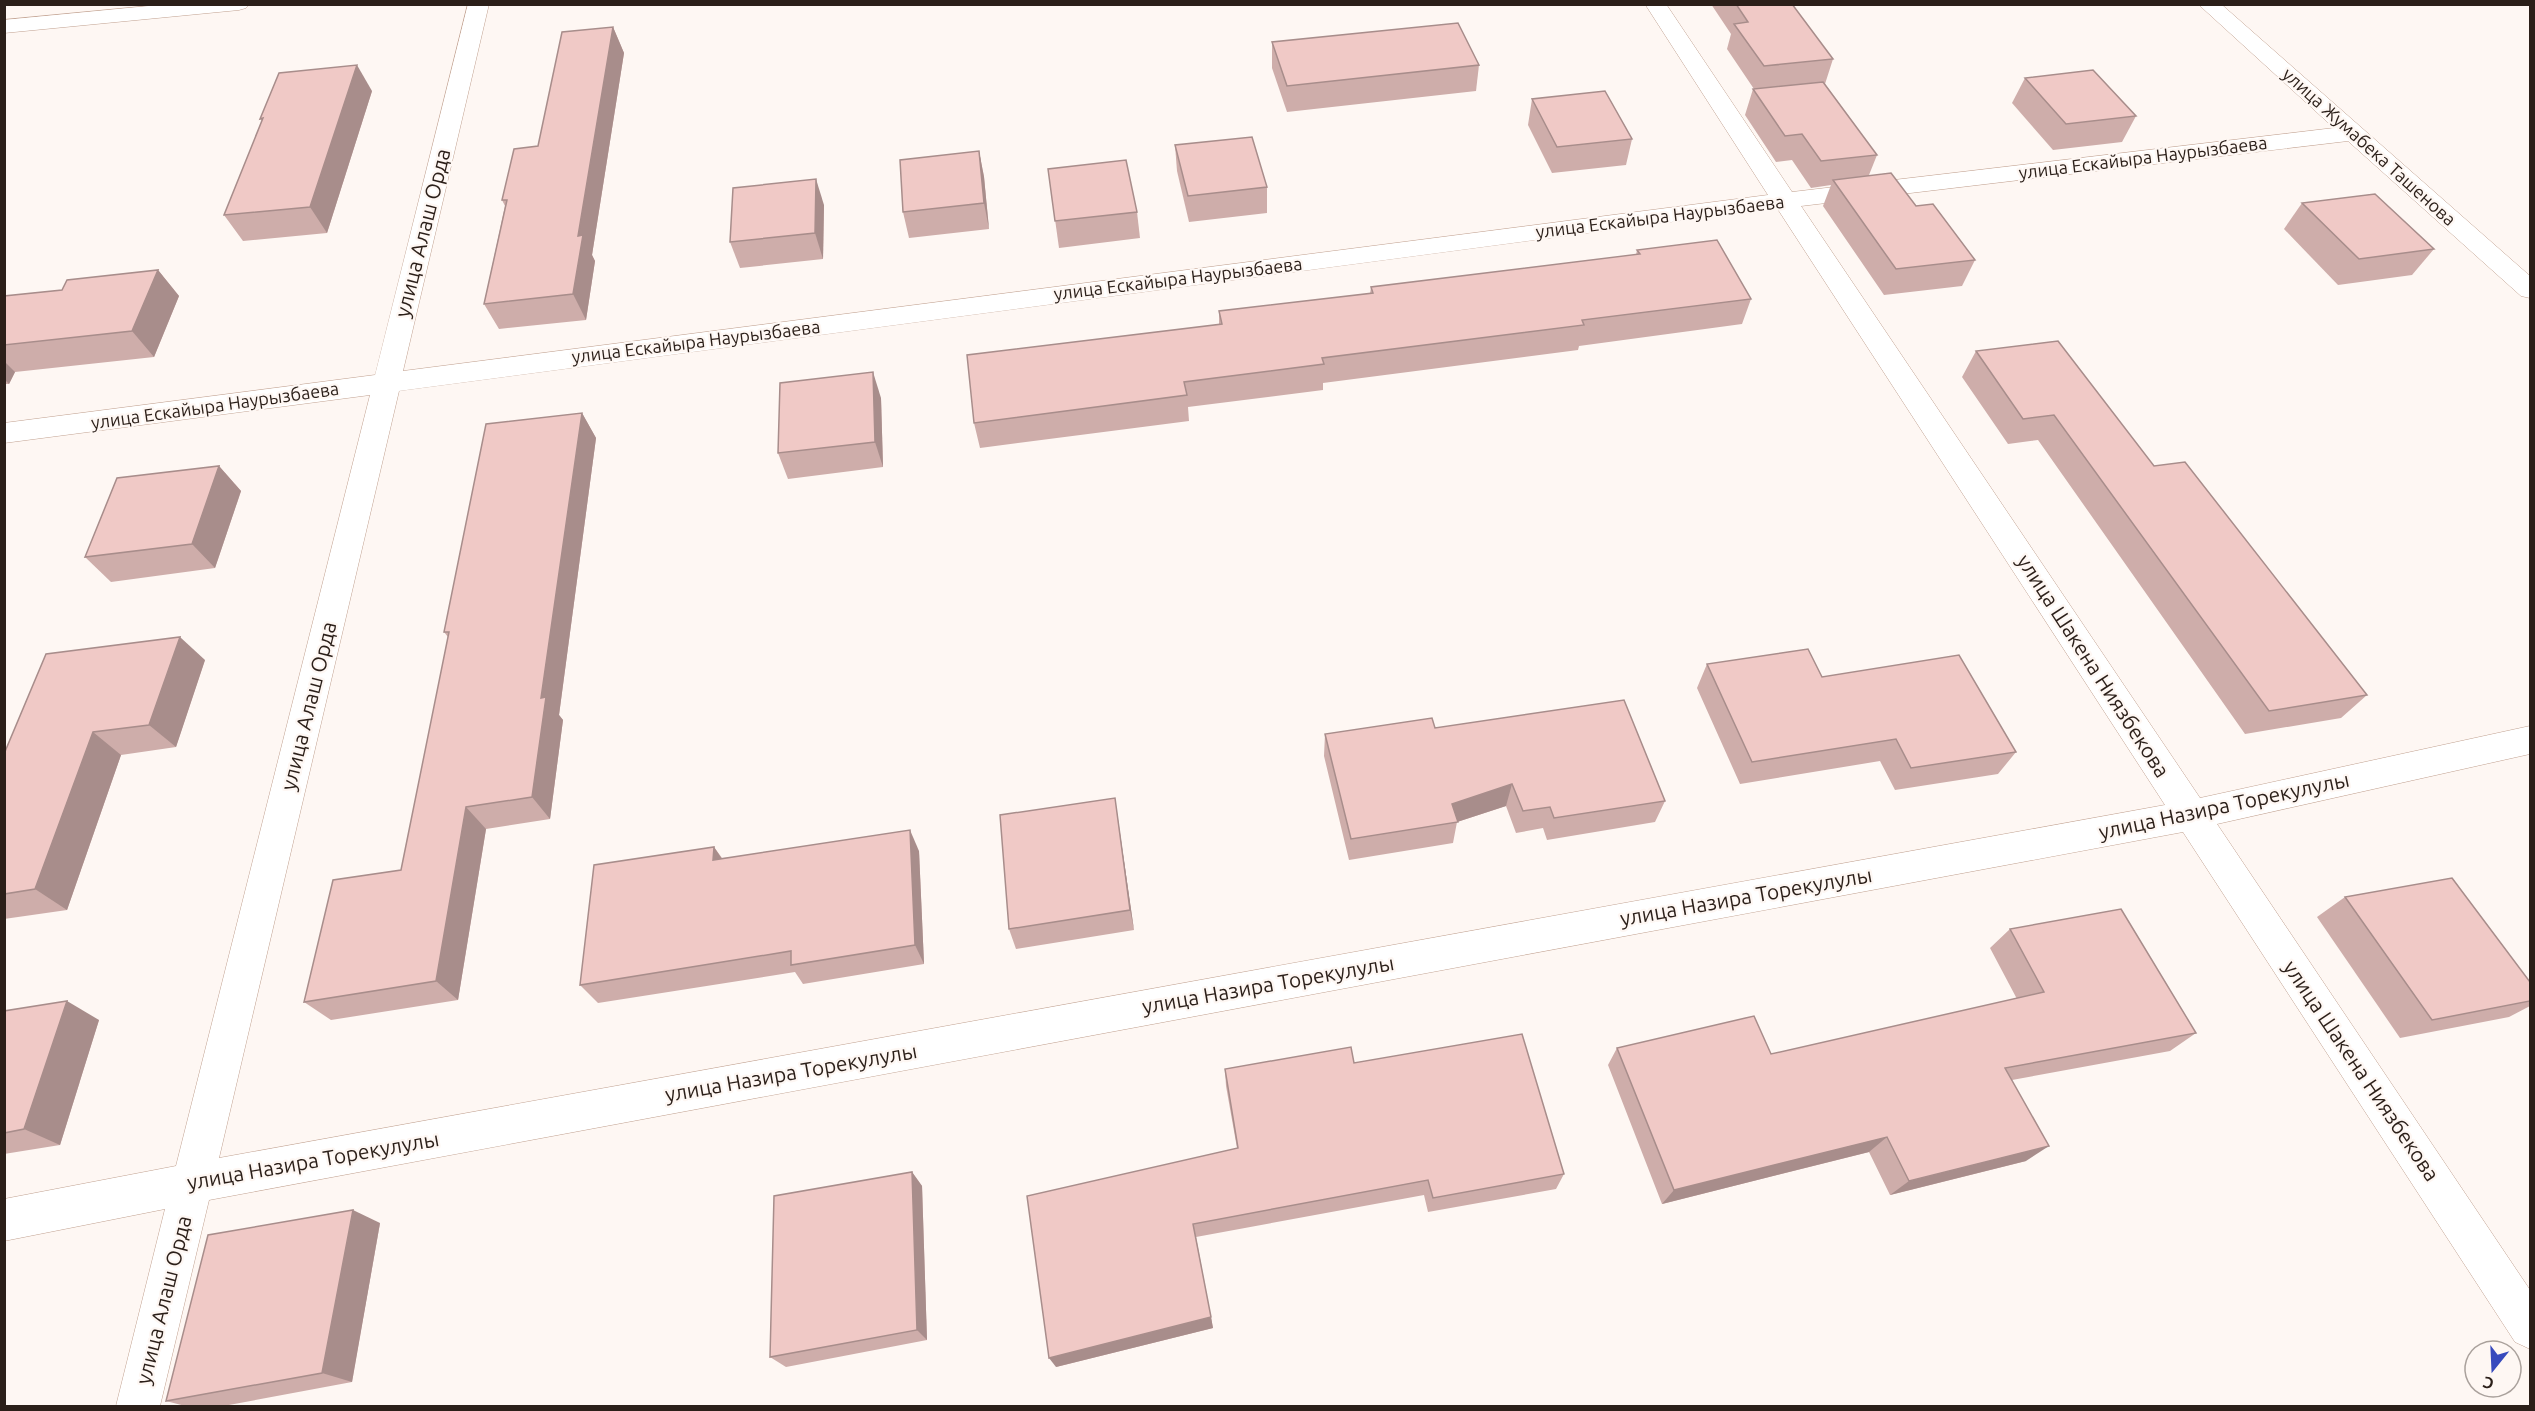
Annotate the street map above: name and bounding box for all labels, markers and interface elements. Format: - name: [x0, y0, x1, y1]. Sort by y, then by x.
- street label: улица Жумабека Ташенова: [2279, 63, 2460, 229]
- street label: улица Ескайыра Наурызбаева: [2017, 132, 2268, 182]
- street label: улица Алаш Орда: [389, 146, 455, 320]
- street label: улица Ескайыра Наурызбаева: [1534, 191, 1785, 241]
- street label: улица Ескайыра Наурызбаева: [1052, 253, 1303, 303]
- street label: улица Ескайыра Наурызбаева: [570, 316, 821, 366]
- street label: улица Ескайыра Наурызбаева: [90, 378, 340, 432]
- street label: улица Шакена Ниязбекова: [2013, 550, 2175, 781]
- street label: улица Алаш Орда: [275, 619, 341, 793]
- street label: улица Назира Торекулулы: [2096, 767, 2351, 843]
- street label: улица Назира Торекулулы: [1618, 862, 1874, 930]
- street label: улица Назира Торекулулы: [1140, 950, 1396, 1018]
- street label: улица Шакена Ниязбекова: [2279, 956, 2445, 1185]
- street label: улица Назира Торекулулы: [663, 1038, 919, 1106]
- street label: улица Назира Торекулулы: [185, 1126, 441, 1194]
- street label: улица Алаш Орда: [130, 1213, 196, 1387]
- north arrow: [2463, 1339, 2523, 1399]
- text: С: [2481, 1373, 2496, 1393]

